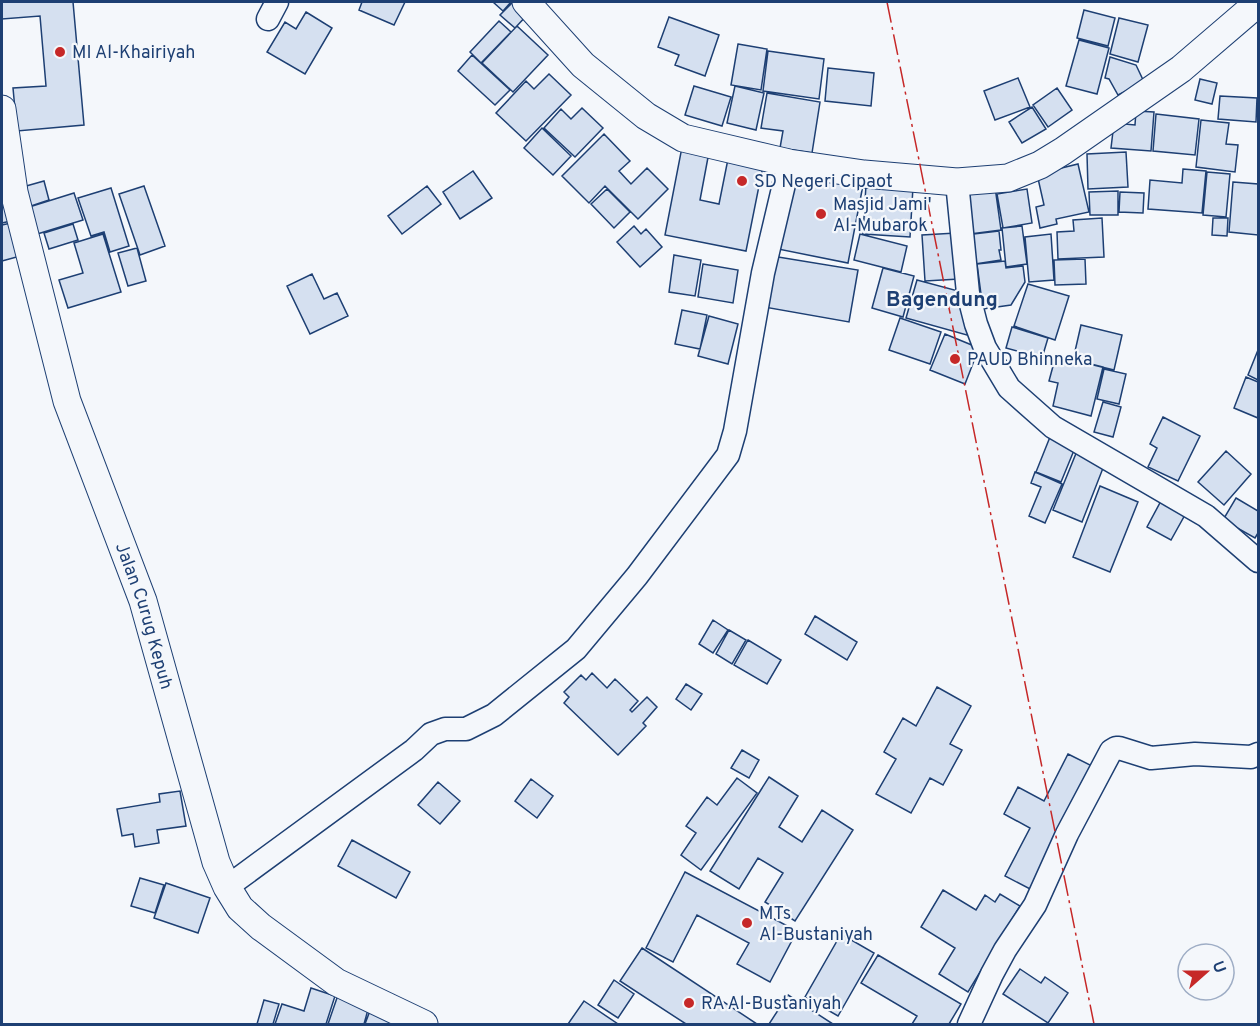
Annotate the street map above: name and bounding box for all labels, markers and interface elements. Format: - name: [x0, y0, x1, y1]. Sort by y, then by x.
- place label: MI Al-Khairiyah: [72, 42, 195, 65]
- marker: MI Al-Khairiyah: [53, 45, 67, 59]
- place label: SD Negeri Cipaot: [754, 171, 893, 194]
- marker: SD Negeri Cipaot: [735, 174, 749, 188]
- place label: Masjid Jami' Al-Mubarok: [833, 194, 932, 238]
- marker: Masjid Jami' Al-Mubarok: [814, 207, 828, 221]
- district label: Bagendung: [886, 287, 998, 314]
- place label: PAUD Bhinneka: [967, 349, 1092, 372]
- marker: PAUD Bhinneka: [948, 352, 962, 366]
- street label: Jalan Curug Kepuh: [109, 540, 177, 692]
- place label: MTs Al-Bustaniyah: [759, 903, 873, 947]
- marker: MTs Al-Bustaniyah: [740, 916, 754, 930]
- north arrow: [1176, 942, 1236, 1002]
- text: U: [1207, 958, 1230, 976]
- place label: RA Al-Bustaniyah: [701, 993, 841, 1016]
- marker: RA Al-Bustaniyah: [682, 996, 696, 1010]

